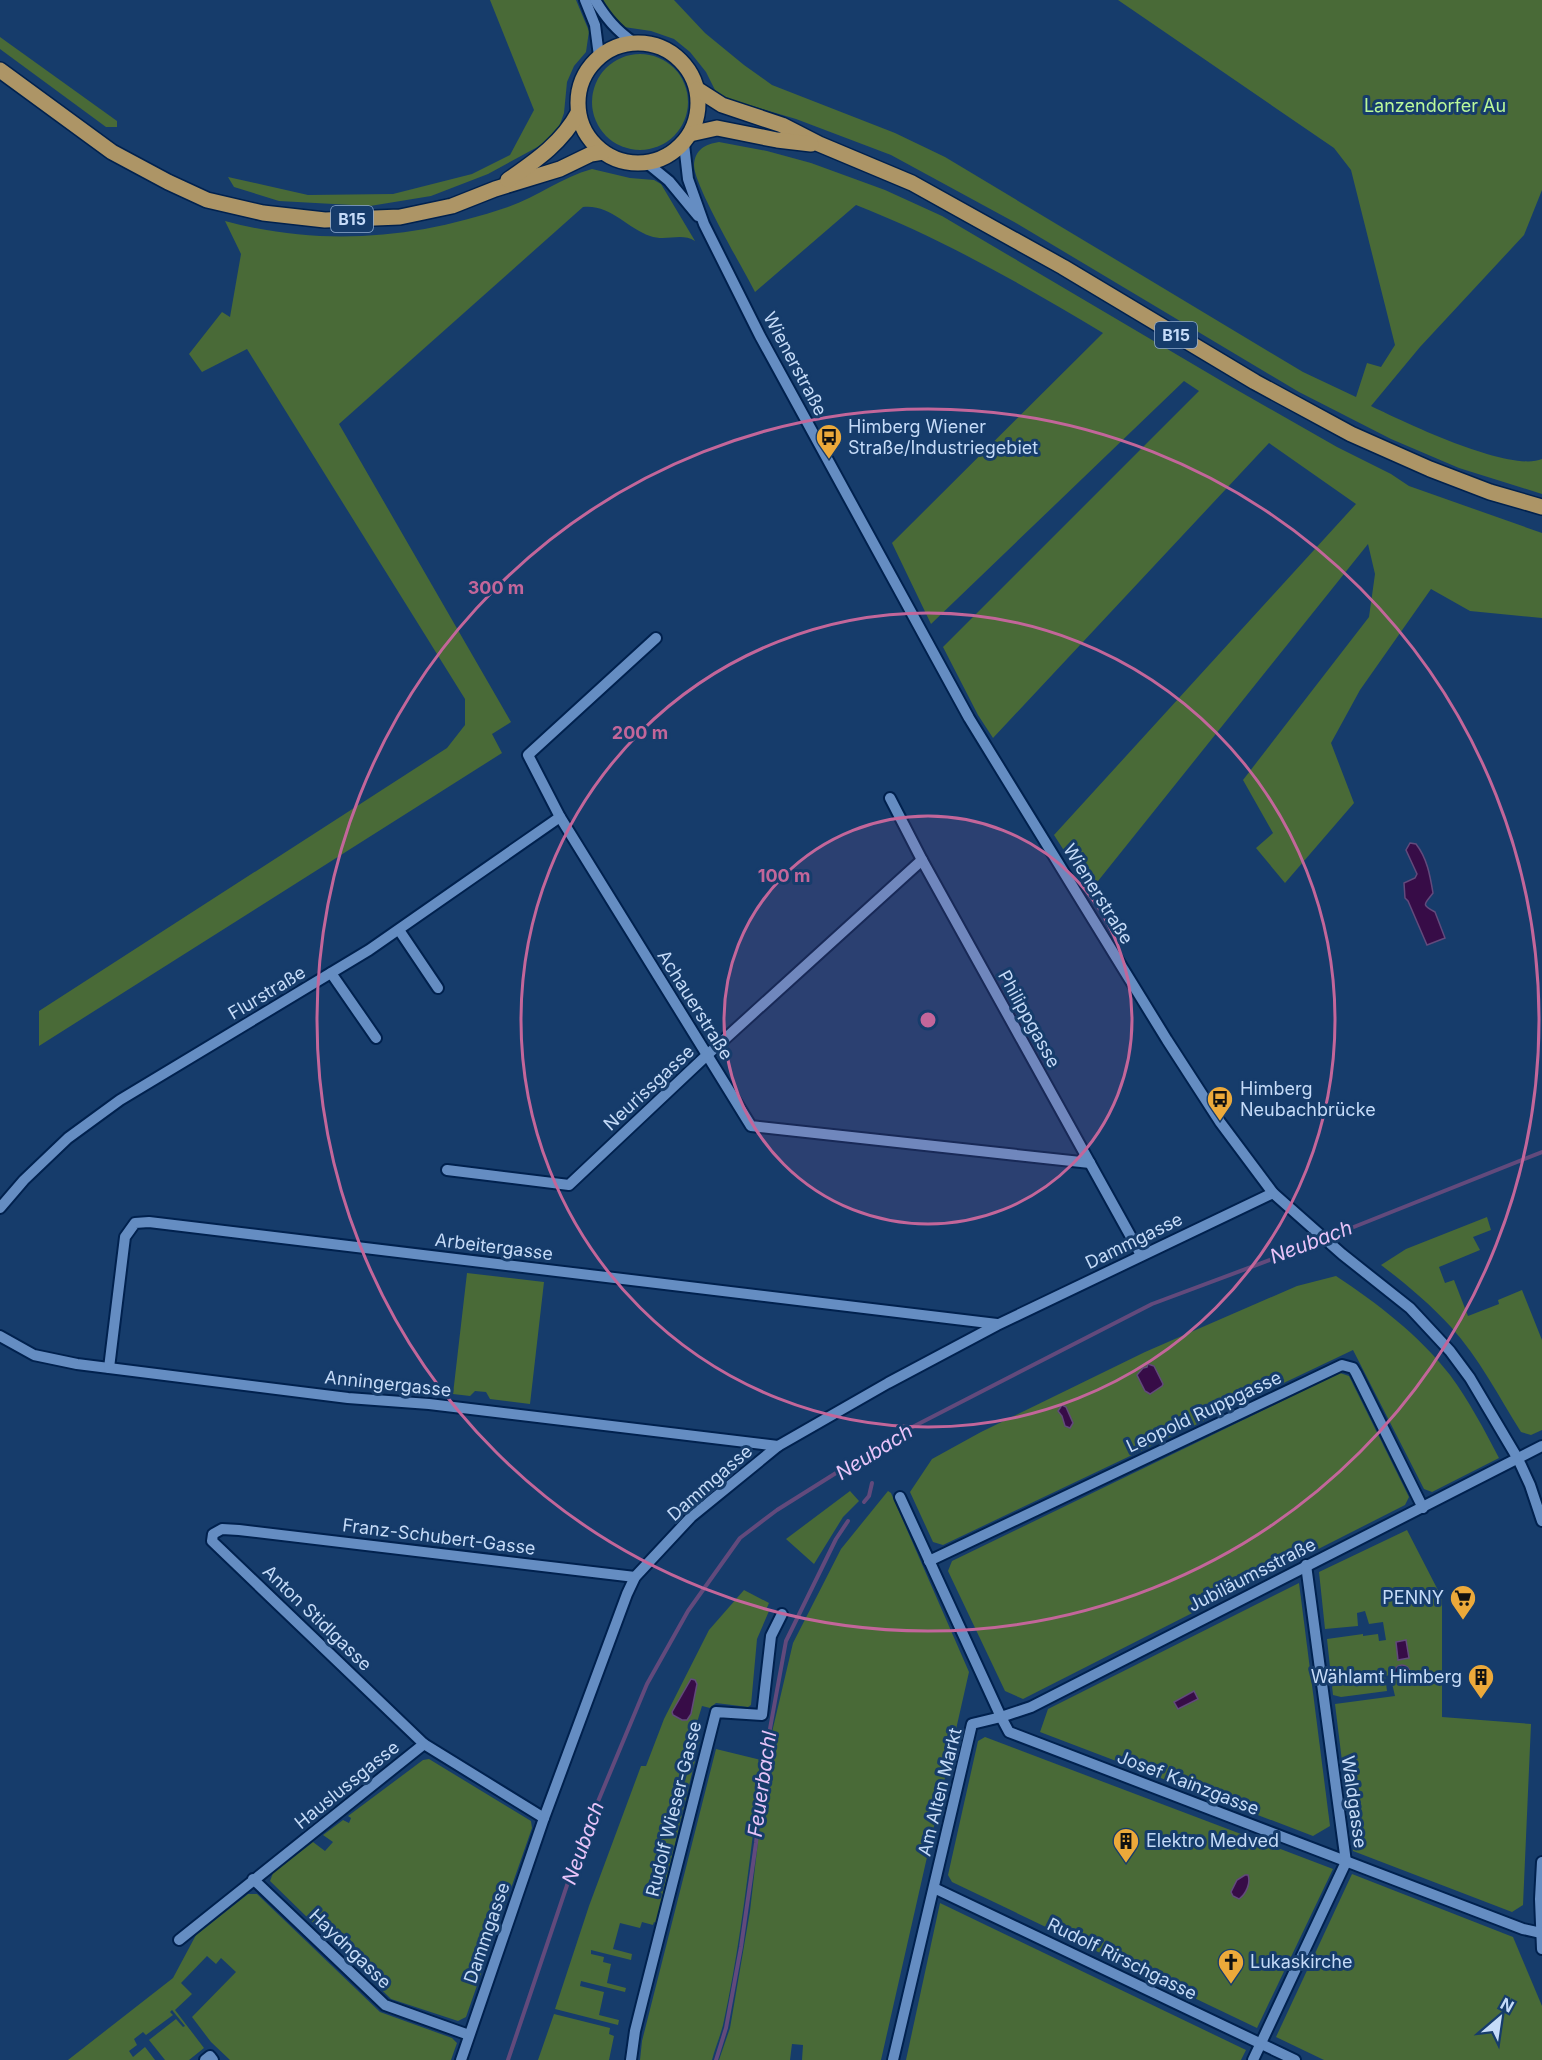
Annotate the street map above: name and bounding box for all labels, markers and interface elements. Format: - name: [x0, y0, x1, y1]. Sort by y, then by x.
- park label: Lanzendorfer Au: [1364, 95, 1506, 116]
- road number: B15: [331, 206, 373, 232]
- street label: Wienerstraße: [759, 308, 832, 419]
- road number: B15: [1155, 322, 1197, 348]
- place label: Himberg Wiener Straße/Industriegebiet: [848, 416, 1038, 458]
- bus stop icon: Himberg Wiener Straße/Industriegebiet: [814, 422, 844, 460]
- text: 300 m: [468, 577, 524, 598]
- text: 200 m: [612, 722, 668, 743]
- street label: Wienerstraße: [1059, 840, 1138, 948]
- text: 100 m: [758, 865, 810, 886]
- street label: Achauerstraße: [653, 946, 738, 1063]
- street label: Flurstraße: [224, 961, 309, 1024]
- street label: Philippgasse: [994, 966, 1065, 1071]
- centre of rings: [918, 1010, 938, 1030]
- street label: Neurissgasse: [599, 1040, 698, 1135]
- place label: Himberg Neubachbrücke: [1240, 1078, 1376, 1120]
- bus stop icon: Himberg Neubachbrücke: [1205, 1084, 1235, 1122]
- street label: Dammgasse: [1082, 1208, 1186, 1273]
- water label: Neubach: [1266, 1215, 1356, 1269]
- street label: Arbeitergasse: [434, 1229, 554, 1264]
- street label: Anningergasse: [324, 1366, 452, 1401]
- street label: Leopold Ruppgasse: [1123, 1366, 1285, 1457]
- water label: Neubach: [831, 1419, 917, 1485]
- street label: Dammgasse: [663, 1440, 756, 1525]
- street label: Franz-Schubert-Gasse: [341, 1514, 537, 1559]
- street label: Jubiläumsstraße: [1184, 1533, 1319, 1616]
- street label: Anton Stidlgasse: [259, 1560, 376, 1675]
- supermarket icon: PENNY: [1448, 1583, 1478, 1621]
- place label: PENNY: [1382, 1587, 1444, 1608]
- building icon: Wählamt Himberg: [1466, 1662, 1496, 1700]
- place label: Wählamt Himberg: [1311, 1666, 1462, 1687]
- street label: Rudolf Wieser-Gasse: [642, 1719, 705, 1899]
- street label: Am Alten Markt: [913, 1725, 966, 1858]
- water label: Feuerbachl: [743, 1730, 781, 1838]
- street label: Hauslussgasse: [290, 1736, 403, 1833]
- street label: Josef Kainzgasse: [1114, 1746, 1262, 1819]
- street label: Waldgasse: [1338, 1754, 1371, 1849]
- water label: Neubach: [557, 1798, 609, 1888]
- building icon: Elektro Medved: [1111, 1826, 1141, 1864]
- place label: Elektro Medved: [1146, 1830, 1279, 1851]
- street label: Dammgasse: [459, 1880, 514, 1986]
- street label: Haydngasse: [305, 1905, 396, 1993]
- street label: Rudolf Rirschgasse: [1044, 1913, 1200, 2004]
- church icon: Lukaskirche: [1216, 1947, 1246, 1985]
- place label: Lukaskirche: [1250, 1951, 1352, 1972]
- north arrow: [1470, 1988, 1530, 2048]
- text: N: [1497, 1993, 1517, 2017]

